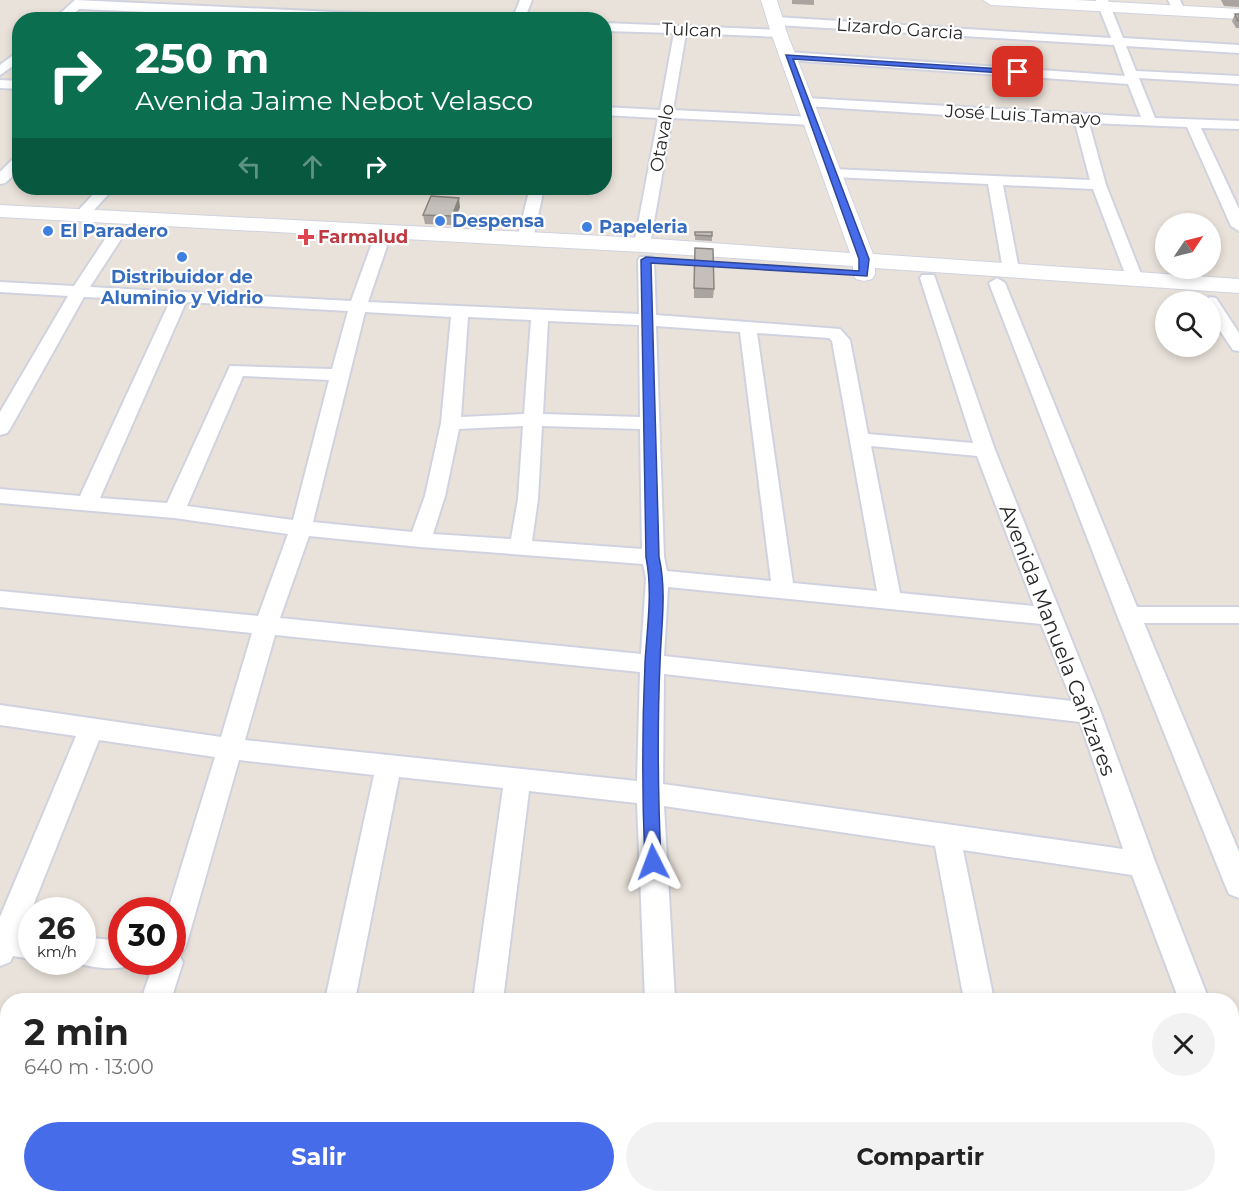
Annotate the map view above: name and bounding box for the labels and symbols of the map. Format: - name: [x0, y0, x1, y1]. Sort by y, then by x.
- street label: Lizardo Garcia: [836, 14, 964, 44]
- street label: Tulcan: [662, 18, 722, 42]
- pin: [992, 46, 1043, 97]
- street label: José Luis Tamayo: [943, 100, 1102, 130]
- street label: Otavalo: [645, 102, 679, 174]
- place label: Despensa: [452, 210, 545, 232]
- north arrow: [1155, 213, 1221, 279]
- marker: Despensa: [433, 214, 447, 228]
- place label: Papeleria: [599, 216, 688, 238]
- place label: El Paradero: [60, 220, 168, 242]
- marker: Papeleria: [580, 220, 594, 234]
- marker: El Paradero: [41, 224, 55, 238]
- place label: Farmalud: [318, 226, 408, 248]
- marker: Farmalud: [299, 230, 313, 244]
- marker: Distribuidor de Aluminio y Vidrio: [175, 250, 189, 264]
- place label: Distribuidor de Aluminio y Vidrio: [100, 266, 263, 309]
- street label: Avenida Manuela Cañizares: [995, 501, 1121, 779]
- position arrow: [621, 830, 685, 894]
- speed limit sign: 30: [108, 897, 186, 975]

